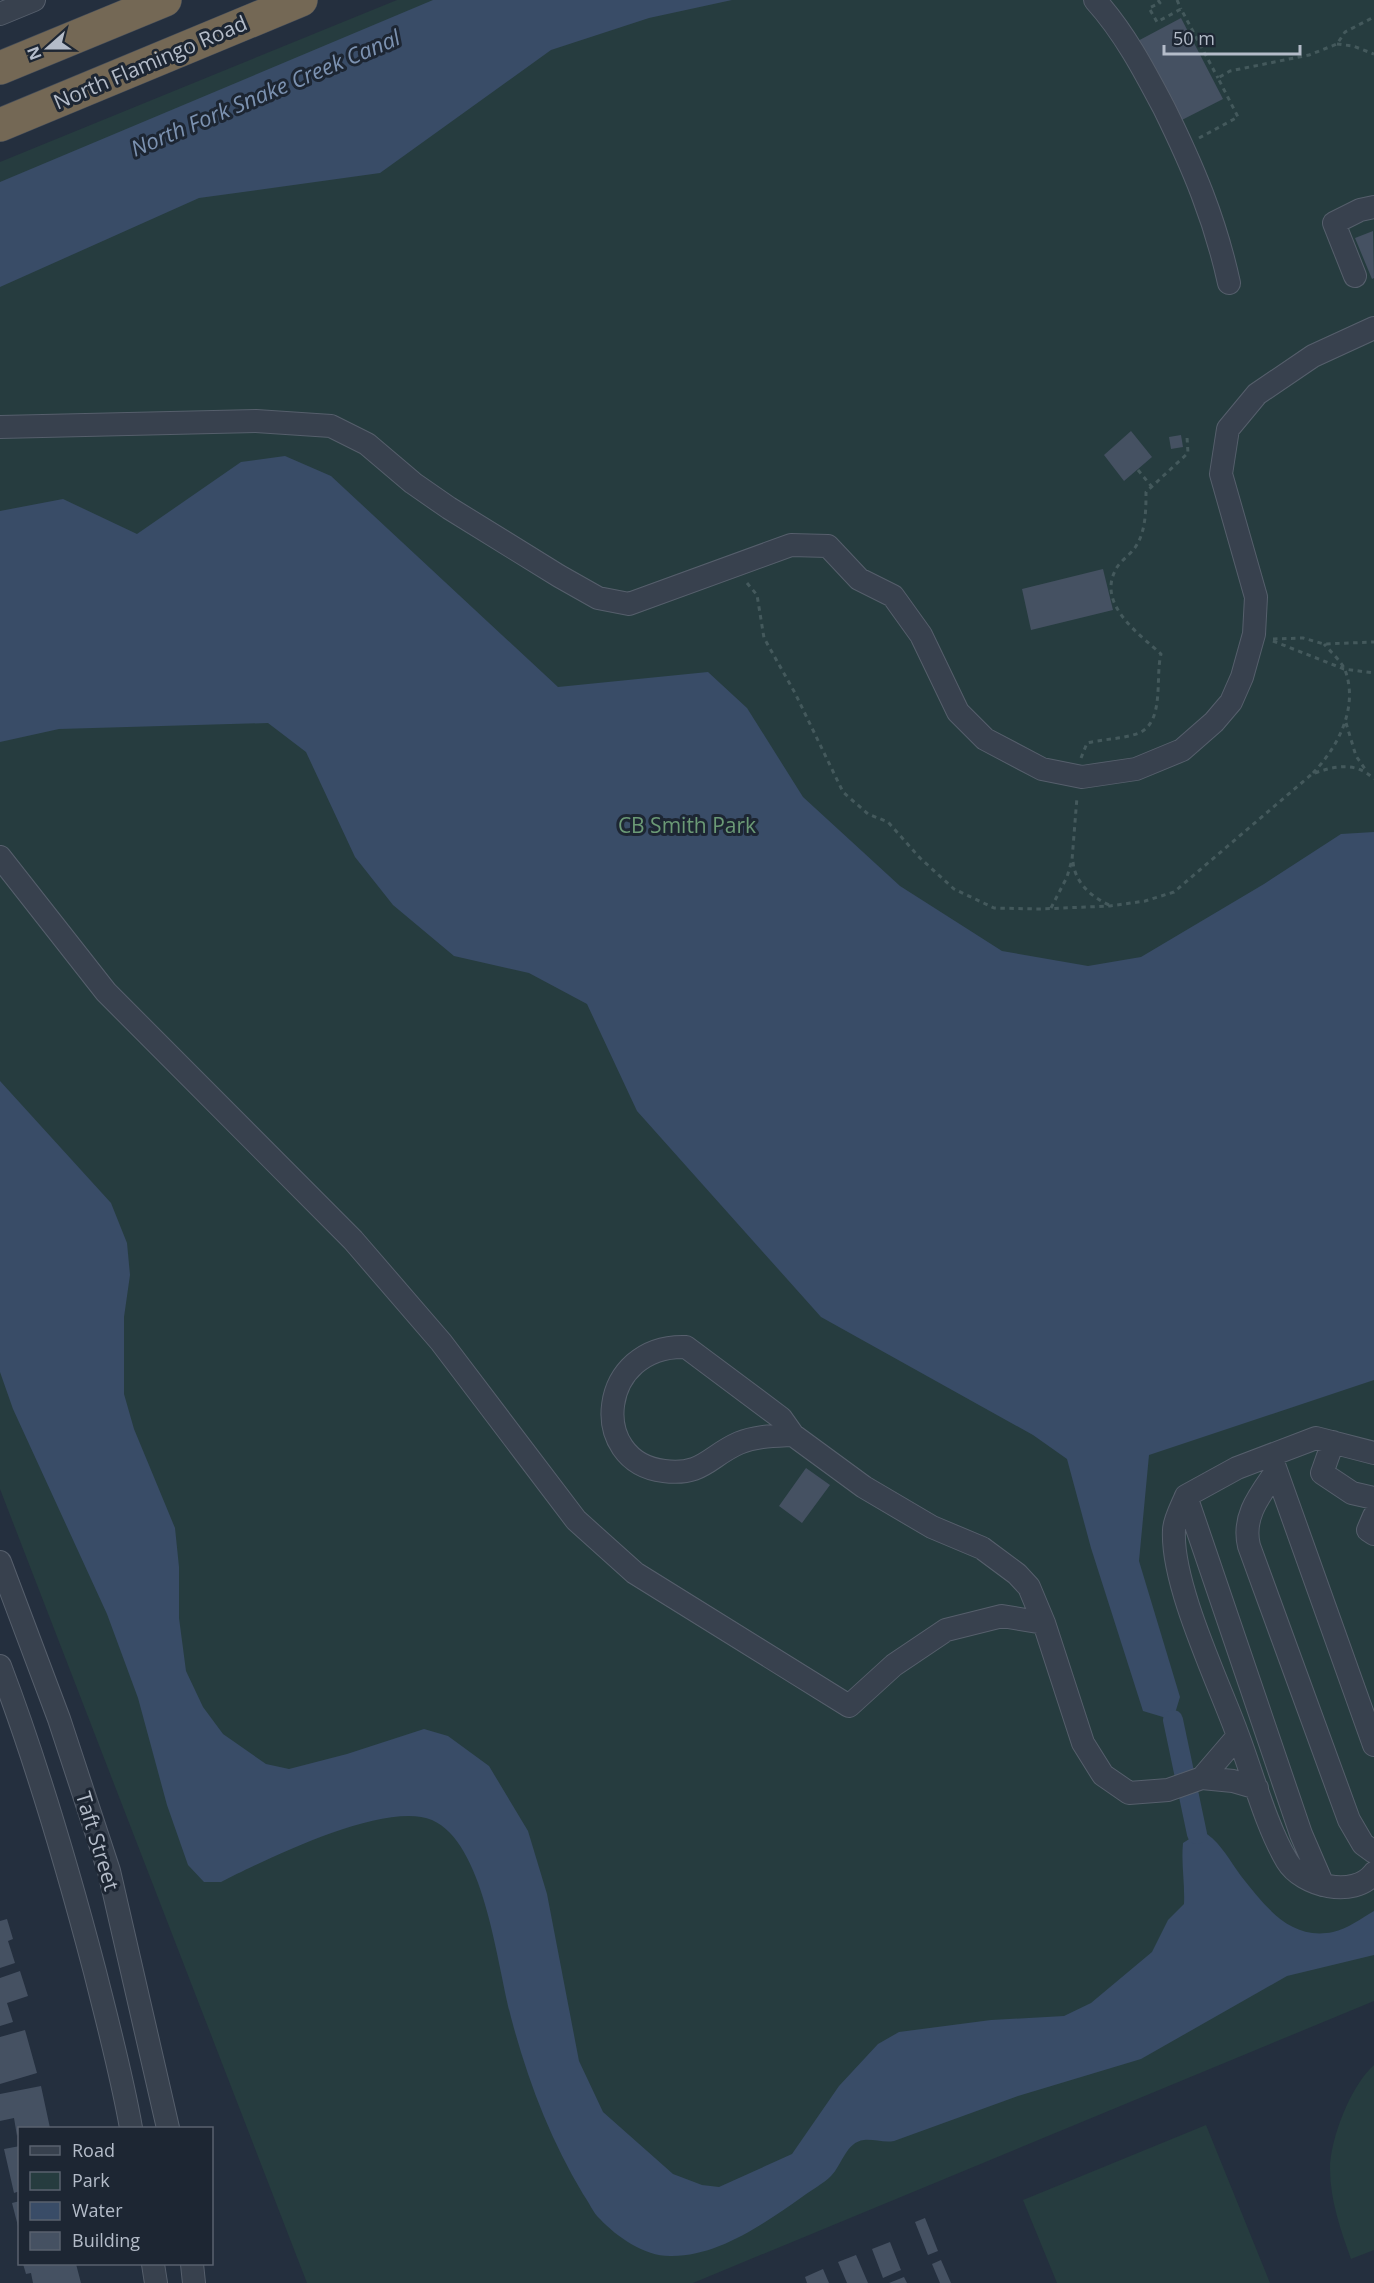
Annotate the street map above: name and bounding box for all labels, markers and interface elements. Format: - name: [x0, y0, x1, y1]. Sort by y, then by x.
- street label: North Flamingo Road: [49, 8, 251, 116]
- north arrow: [18, 18, 78, 78]
- scale bar: [1164, 18, 1300, 56]
- water label: North Fork Snake Creek Canal: [126, 21, 405, 162]
- text: 50 m: [1173, 26, 1215, 50]
- text: N: [21, 43, 47, 63]
- park label: CB Smith Park: [618, 811, 756, 839]
- street label: Taft Street: [70, 1788, 126, 1894]
- legend: [18, 2127, 213, 2265]
- text: Road: [72, 2138, 115, 2162]
- text: Park: [72, 2168, 110, 2192]
- text: Water: [72, 2198, 123, 2222]
- text: Building: [72, 2228, 140, 2252]

